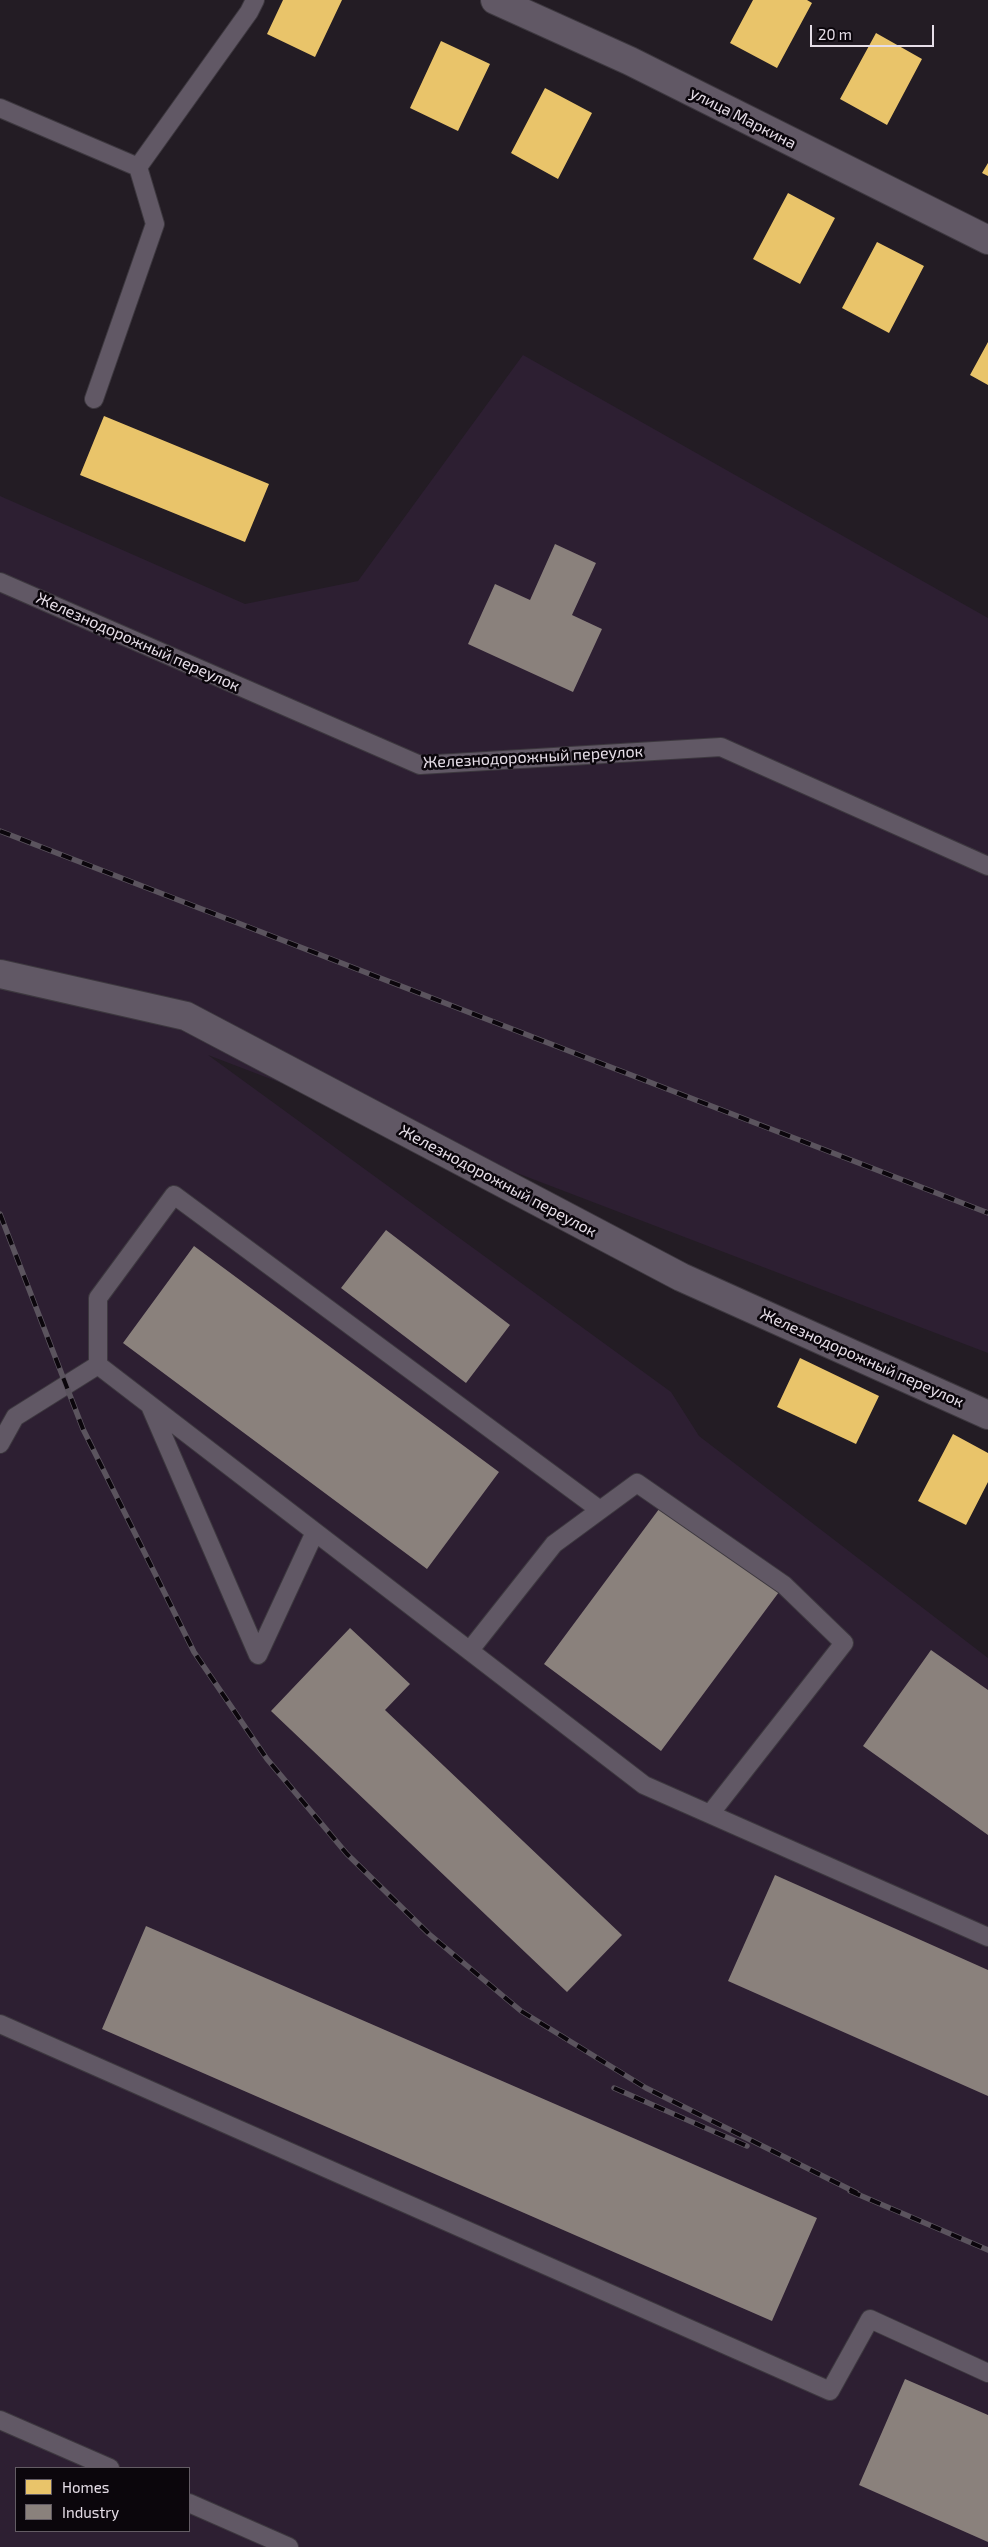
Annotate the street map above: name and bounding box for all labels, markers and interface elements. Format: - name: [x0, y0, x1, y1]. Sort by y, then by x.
- scale bar: [813, 15, 937, 47]
- text: 20 m: [818, 25, 852, 43]
- street label: улица Маркина: [687, 83, 799, 153]
- street label: Железнодорожный переулок: [33, 588, 243, 696]
- street label: Железнодорожный переулок: [422, 742, 644, 772]
- street label: Железнодорожный переулок: [396, 1121, 600, 1241]
- street label: Железнодорожный переулок: [757, 1304, 967, 1412]
- legend: [15, 2467, 190, 2532]
- text: Homes: [62, 2478, 109, 2496]
- text: Industry: [62, 2503, 119, 2521]

